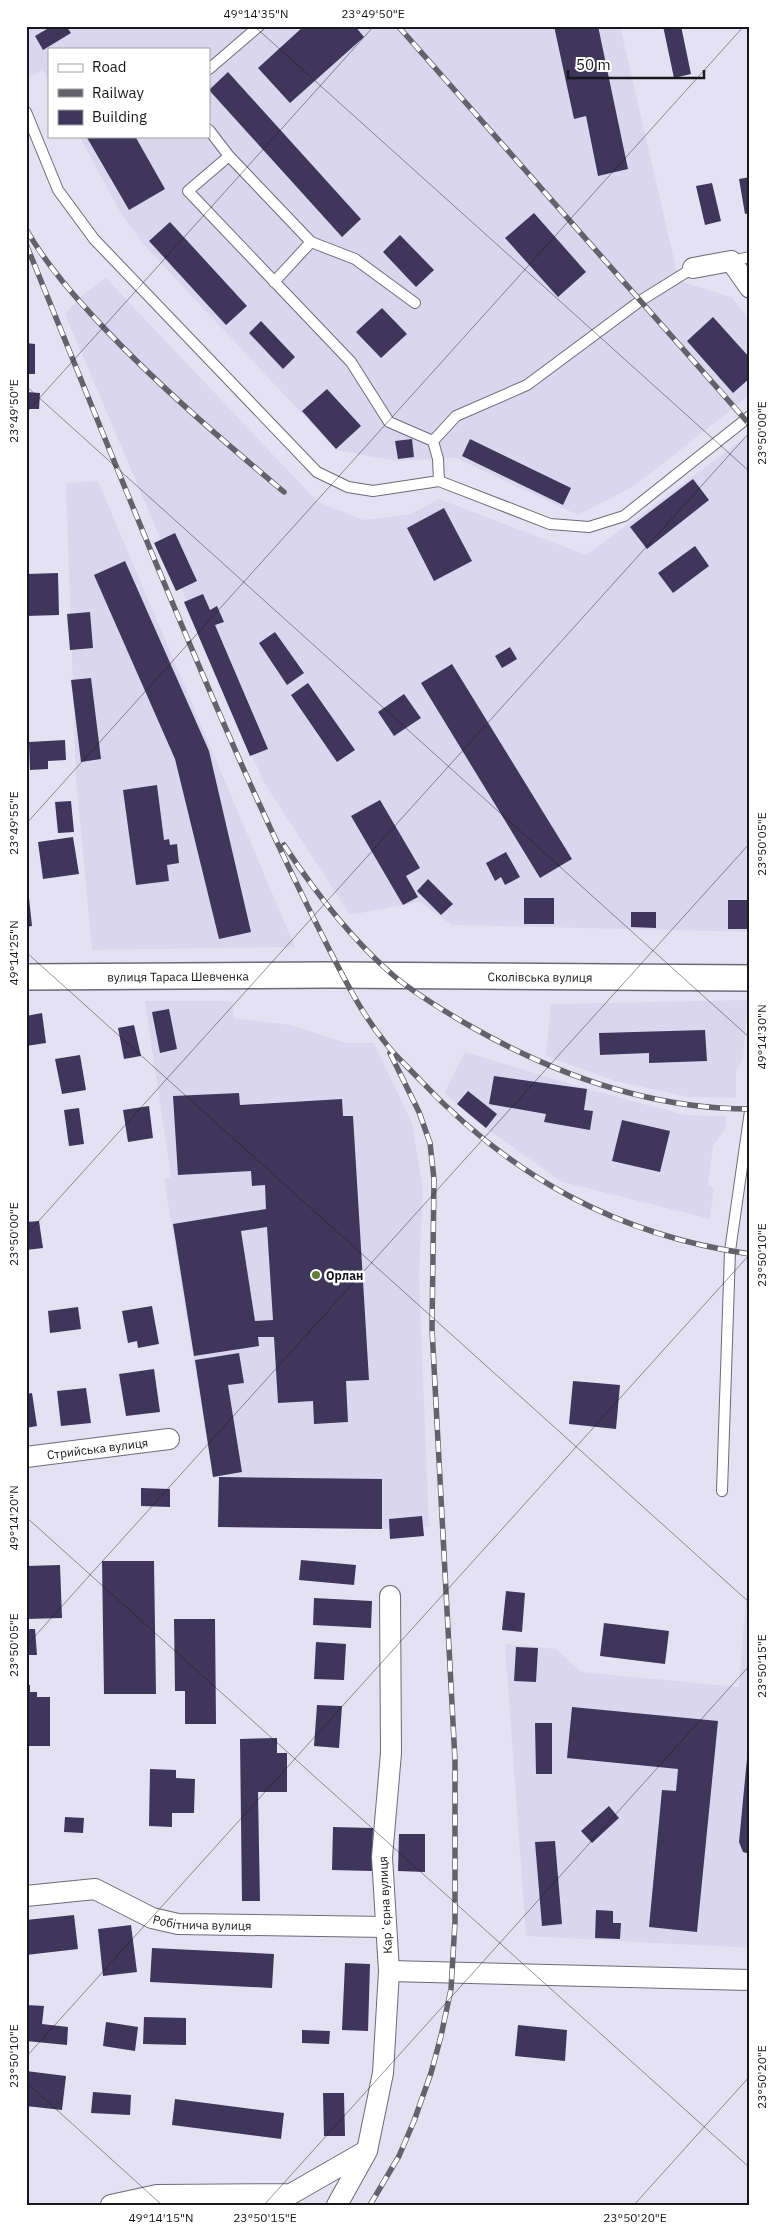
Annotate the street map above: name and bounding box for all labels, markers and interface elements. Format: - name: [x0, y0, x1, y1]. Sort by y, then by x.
- text: 49°14'35"N: [223, 6, 289, 21]
- text: 23°49'50"E: [341, 6, 405, 21]
- legend: [48, 48, 210, 138]
- scale bar: [568, 48, 705, 80]
- text: 50 m: [576, 55, 611, 74]
- text: Road: [92, 57, 127, 76]
- text: Railway: [92, 83, 145, 102]
- text: Building: [92, 107, 147, 126]
- text: 23°49'50"E: [6, 379, 21, 443]
- text: 23°50'00"E: [754, 401, 769, 465]
- text: 23°49'55"E: [6, 791, 21, 855]
- text: 23°50'05"E: [754, 812, 769, 876]
- text: 49°14'25"N: [6, 920, 21, 986]
- street label: вулиця Тараса Шевченка: [107, 968, 249, 984]
- street label: Сколівська вулиця: [487, 969, 593, 984]
- text: 49°14'30"N: [754, 1004, 769, 1070]
- text: 23°50'00"E: [6, 1202, 21, 1266]
- text: 23°50'10"E: [754, 1223, 769, 1287]
- place label: Орлан: [326, 1268, 363, 1283]
- marker: Орлан: [310, 1269, 322, 1281]
- street label: Стрийська вулиця: [46, 1434, 149, 1462]
- text: 49°14'20"N: [6, 1485, 21, 1551]
- text: 23°50'05"E: [6, 1613, 21, 1677]
- text: 23°50'15"E: [754, 1634, 769, 1698]
- street label: Карʼєрна вулиця: [375, 1856, 395, 1954]
- street label: Робітнича вулиця: [151, 1911, 252, 1933]
- text: 23°50'10"E: [6, 2024, 21, 2088]
- text: 23°50'20"E: [754, 2045, 769, 2109]
- text: 49°14'15"N: [128, 2210, 194, 2225]
- text: 23°50'15"E: [233, 2210, 297, 2225]
- text: 23°50'20"E: [603, 2210, 667, 2225]

